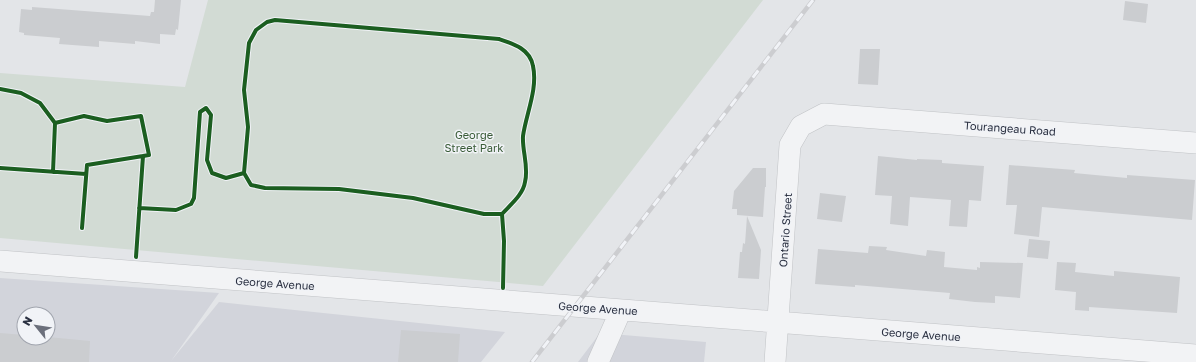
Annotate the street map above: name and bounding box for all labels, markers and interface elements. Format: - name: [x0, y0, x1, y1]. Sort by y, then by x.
- street label: Tourangeau Road: [964, 118, 1056, 138]
- park label: George Street Park: [444, 128, 504, 154]
- street label: Ontario Street: [776, 192, 794, 268]
- street label: George Avenue: [235, 274, 315, 292]
- street label: George Avenue: [558, 299, 638, 317]
- north arrow: [16, 306, 56, 346]
- text: N: [19, 314, 35, 328]
- street label: George Avenue: [881, 325, 961, 343]

